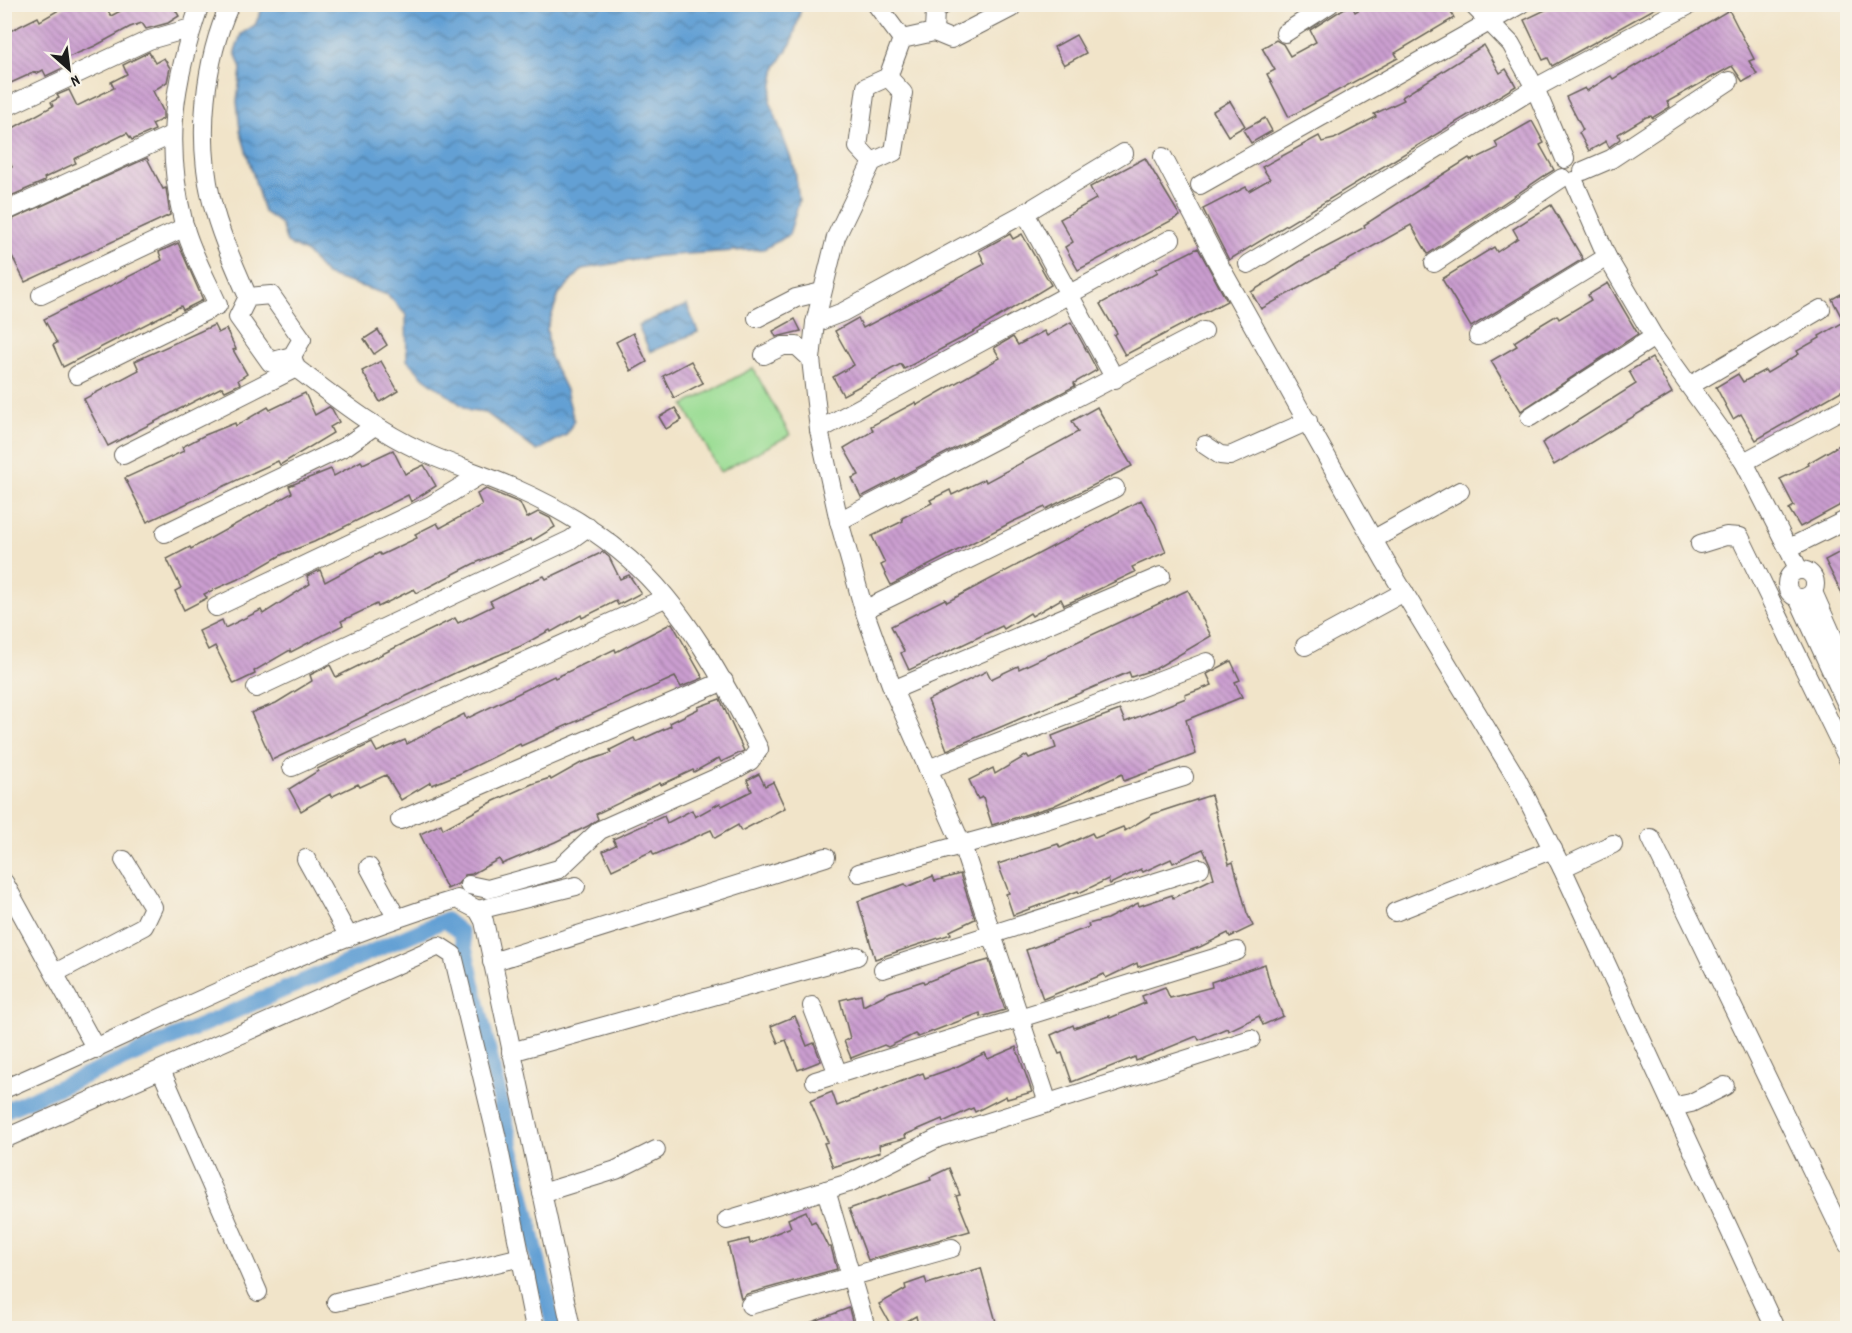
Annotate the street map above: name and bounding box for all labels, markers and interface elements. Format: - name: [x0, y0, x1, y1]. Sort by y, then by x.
- north arrow: [39, 39, 99, 99]
- text: N: [66, 68, 84, 92]

